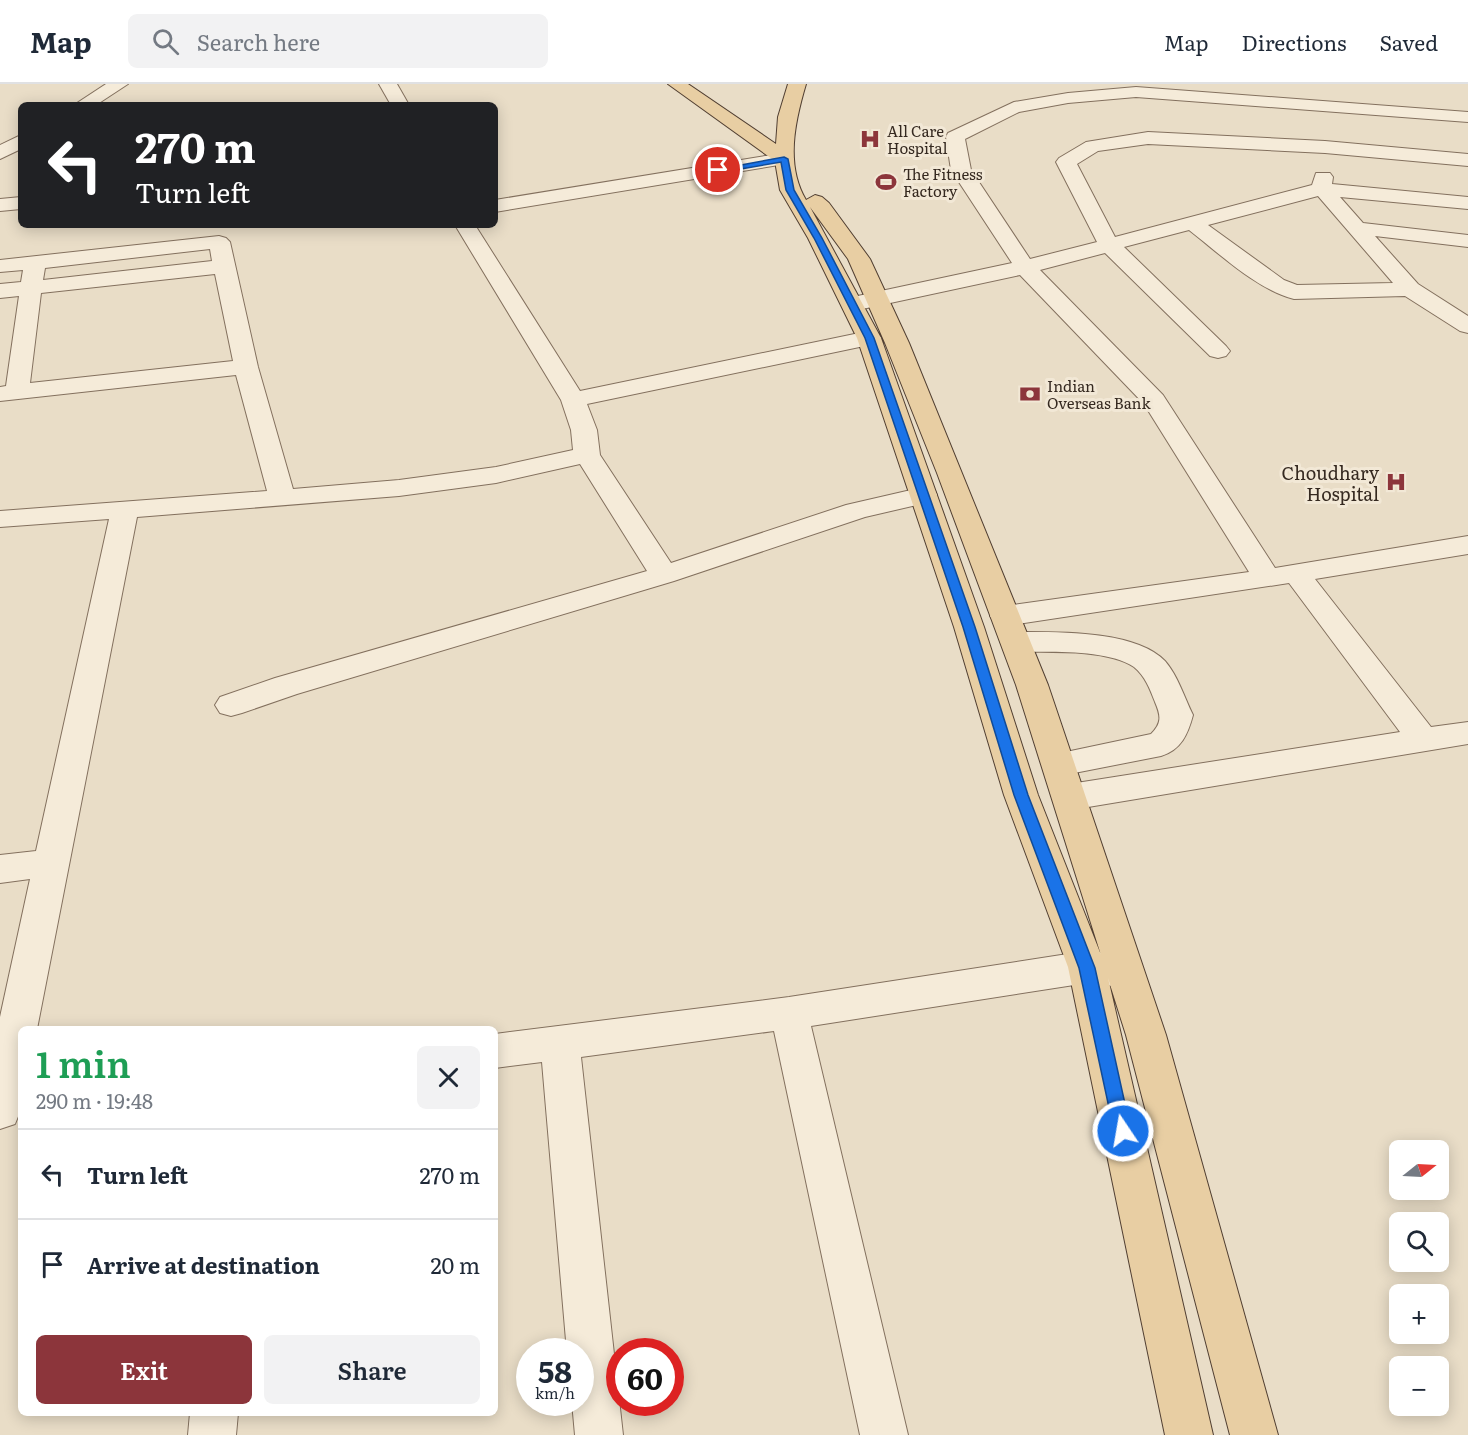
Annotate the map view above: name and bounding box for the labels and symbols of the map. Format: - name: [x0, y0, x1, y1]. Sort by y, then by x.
- place label: All Care Hospital: [887, 119, 948, 159]
- hospital icon: All Care Hospital: [858, 127, 882, 151]
- pin: [692, 144, 743, 195]
- place label: The Fitness Factory: [903, 162, 983, 202]
- sports icon: The Fitness Factory: [874, 170, 898, 194]
- place label: Indian Overseas Bank: [1047, 374, 1152, 414]
- bank icon: Indian Overseas Bank: [1018, 382, 1042, 406]
- place label: Choudhary Hospital: [1282, 459, 1380, 507]
- hospital icon: Choudhary Hospital: [1384, 470, 1408, 494]
- position arrow: [1091, 1099, 1155, 1163]
- north arrow: [1389, 1140, 1449, 1200]
- speed limit sign: 60: [606, 1338, 684, 1416]

